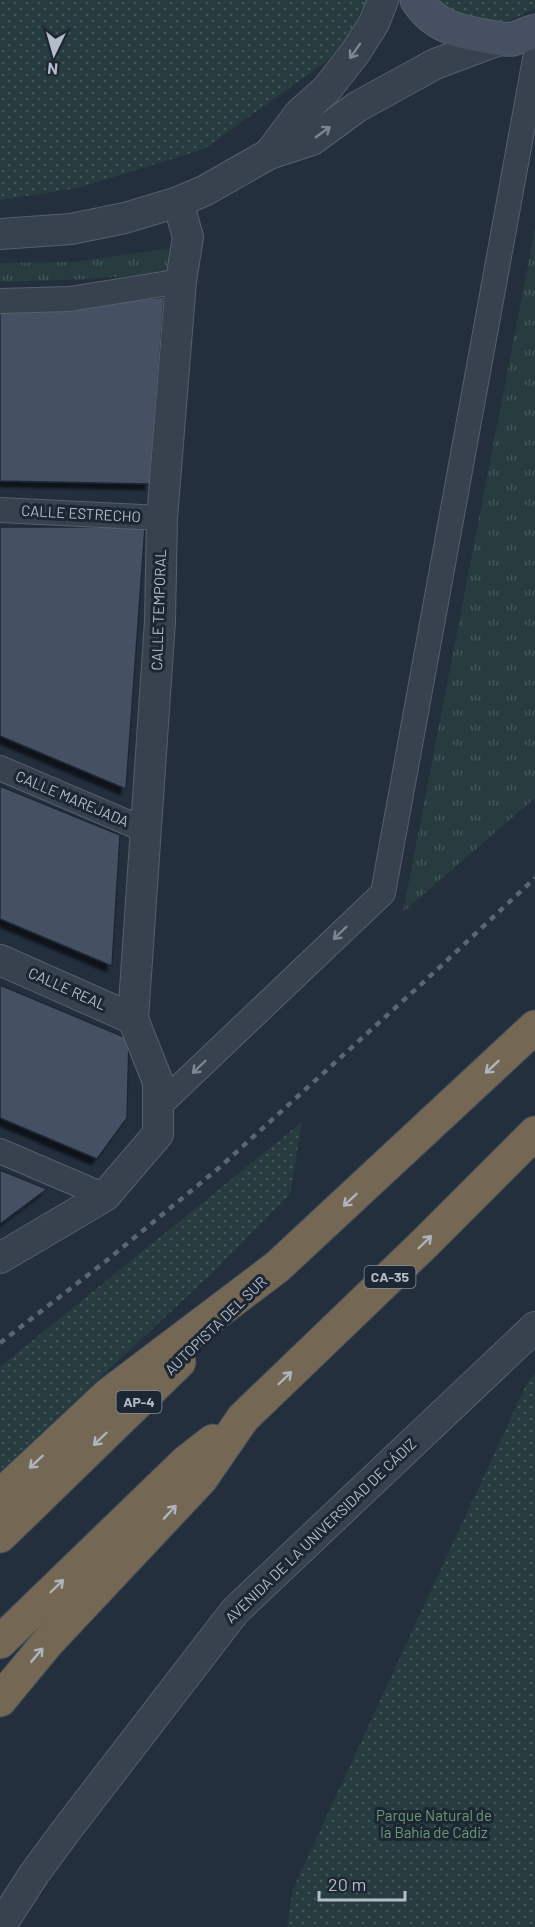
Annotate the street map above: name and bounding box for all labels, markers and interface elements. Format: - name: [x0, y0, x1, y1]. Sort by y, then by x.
- north arrow: [24, 24, 84, 84]
- one-way arrow: [349, 43, 361, 59]
- text: N: [47, 60, 59, 79]
- one-way arrow: [315, 126, 331, 138]
- street label: CALLE ESTRECHO: [21, 501, 141, 525]
- street label: CALLE TEMPORAL: [147, 549, 169, 671]
- street label: CALLE MAREJADA: [13, 766, 132, 830]
- one-way arrow: [333, 926, 348, 940]
- street label: CALLE REAL: [26, 963, 109, 1013]
- one-way arrow: [192, 1060, 207, 1075]
- one-way arrow: [485, 1060, 500, 1074]
- one-way arrow: [342, 1193, 357, 1207]
- one-way arrow: [418, 1235, 433, 1250]
- road number: CA-35: [364, 1266, 416, 1288]
- street label: AUTOPISTA DEL SUR: [161, 1272, 270, 1378]
- one-way arrow: [277, 1370, 292, 1385]
- road number: AP-4: [116, 1391, 162, 1413]
- one-way arrow: [93, 1432, 108, 1447]
- street label: AVENIDA DE LA UNIVERSIDAD DE CÁDIZ: [221, 1434, 419, 1626]
- one-way arrow: [29, 1455, 44, 1469]
- one-way arrow: [163, 1505, 177, 1520]
- one-way arrow: [50, 1579, 65, 1594]
- one-way arrow: [31, 1647, 44, 1663]
- park label: Parque Natural de la Bahía de Cádiz: [376, 1806, 492, 1841]
- scale bar: [319, 1864, 404, 1902]
- text: 20 m: [328, 1873, 366, 1895]

